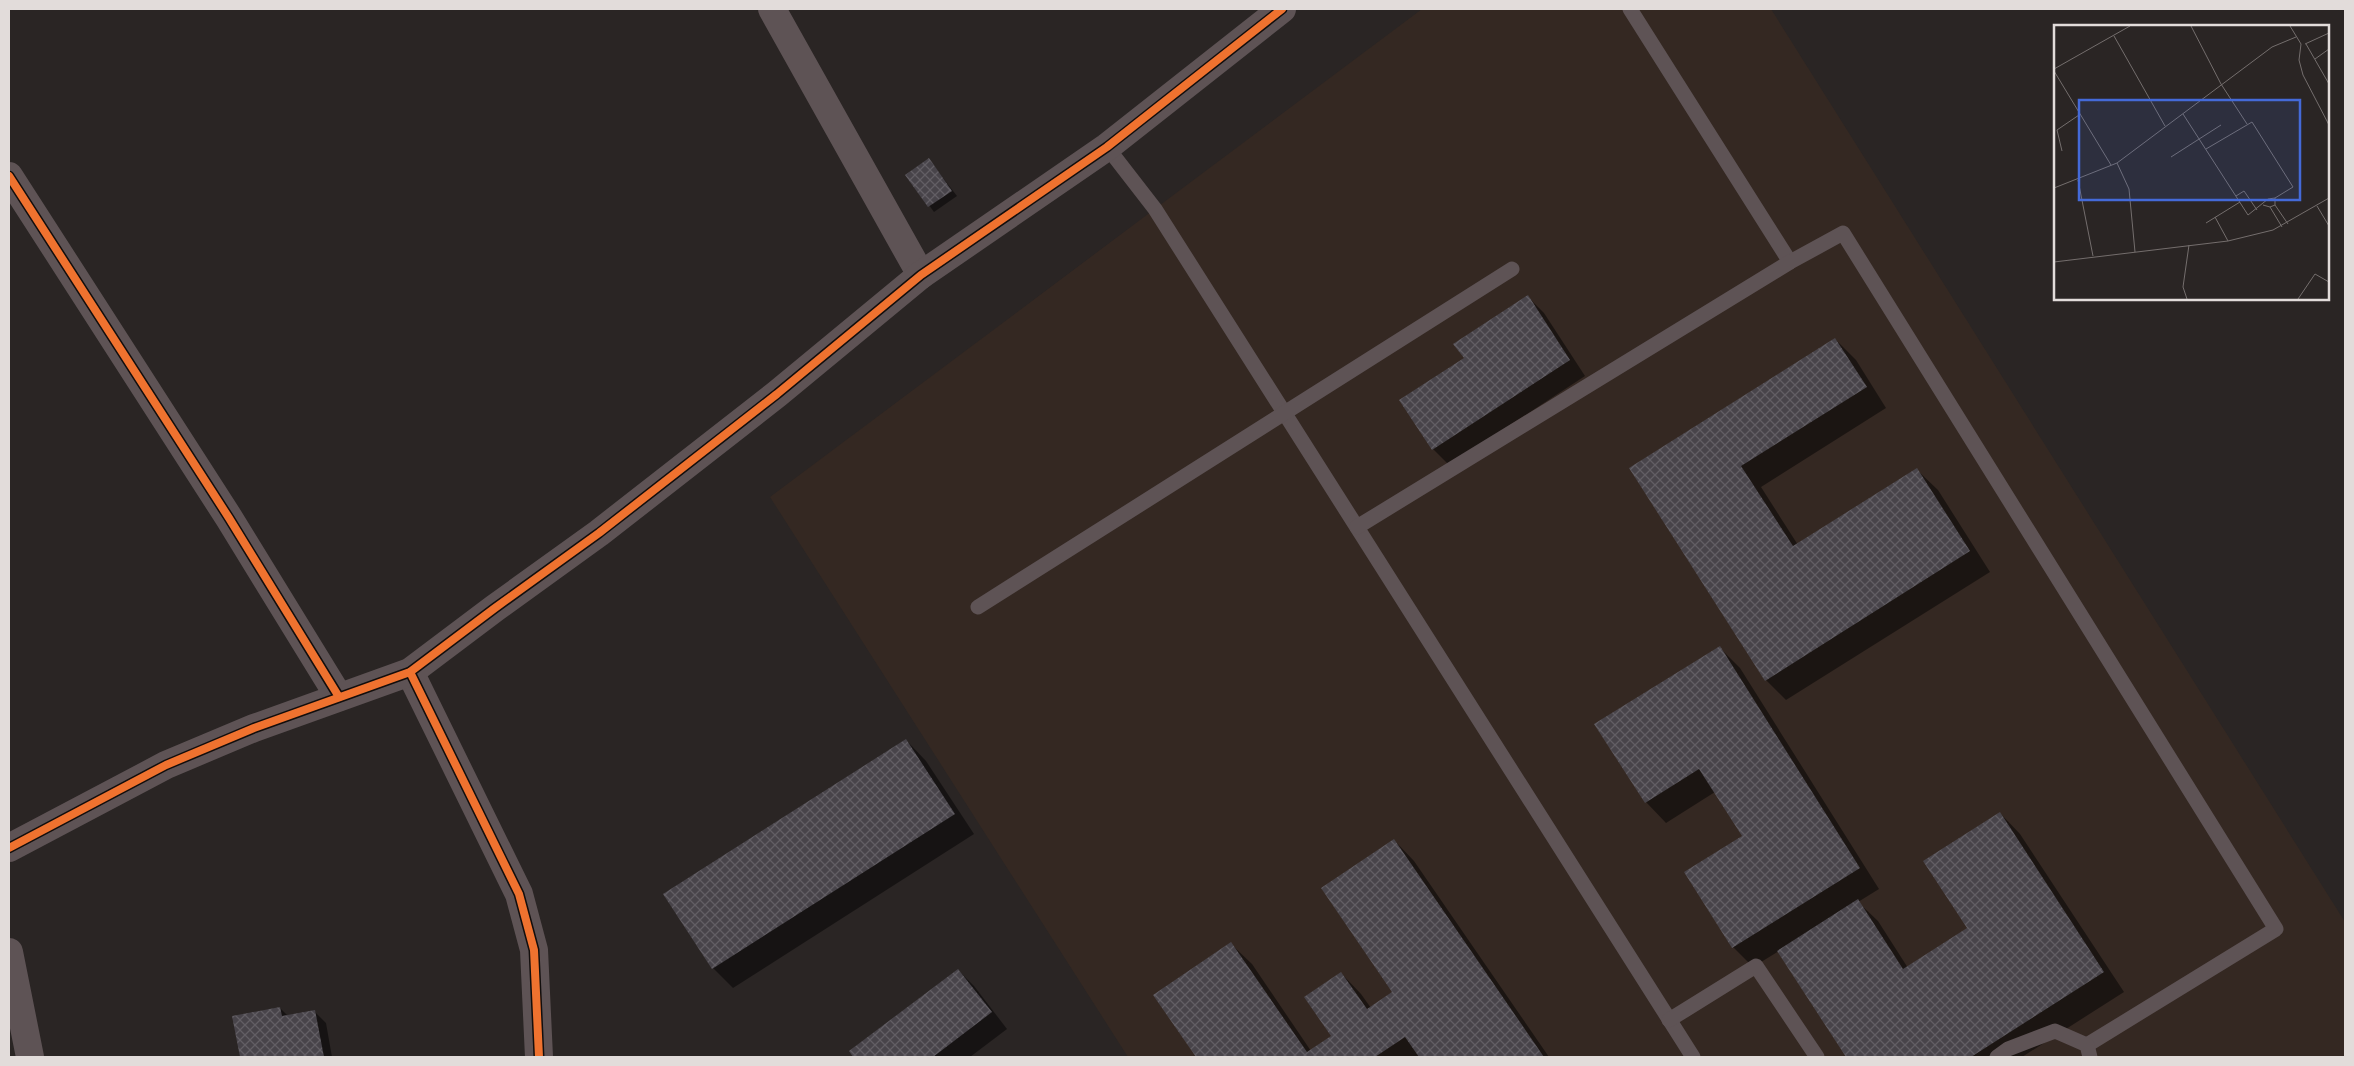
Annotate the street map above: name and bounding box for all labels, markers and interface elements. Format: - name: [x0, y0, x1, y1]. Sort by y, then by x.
- inset map: [2054, 25, 2329, 300]

